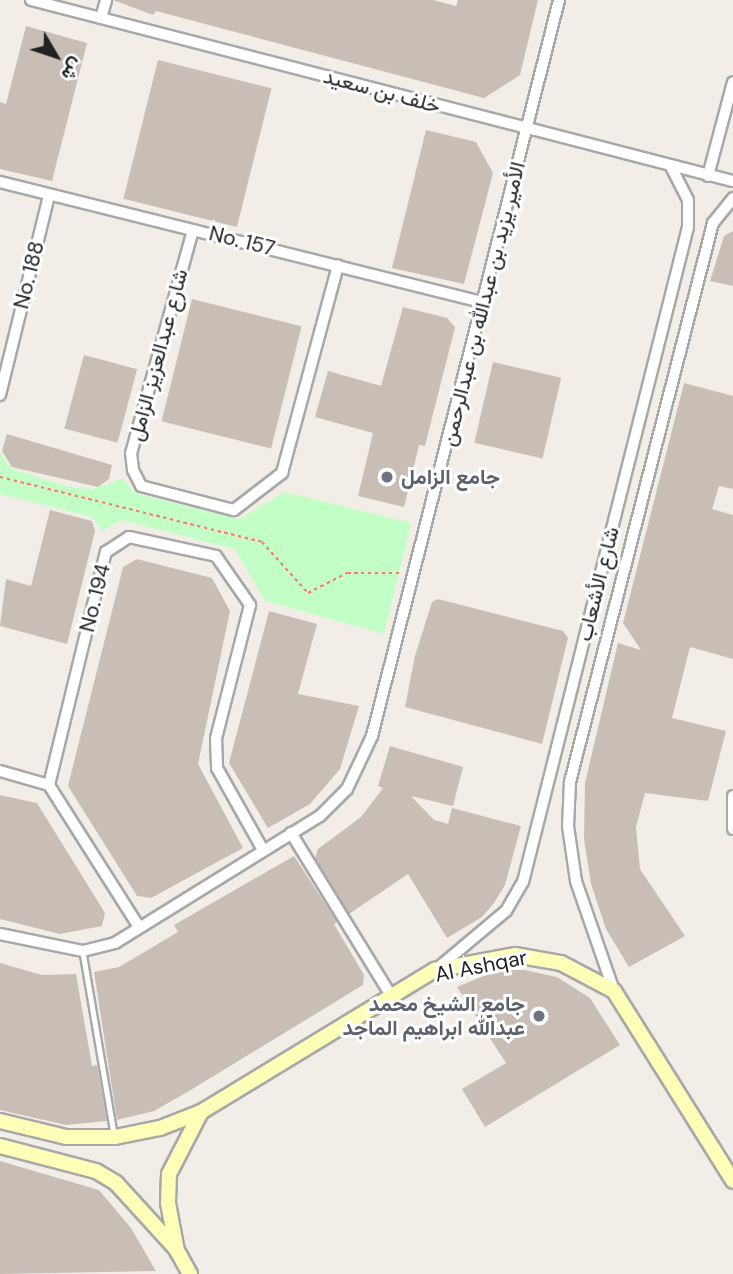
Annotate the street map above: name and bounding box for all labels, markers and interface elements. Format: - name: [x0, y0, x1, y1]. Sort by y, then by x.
- north arrow: [21, 21, 91, 91]
- text: ش: [56, 53, 90, 86]
- street label: خلف بن سعيد: [321, 63, 443, 119]
- street label: الأمير يزيد بن عبدالله بن عبدالرحمن: [435, 159, 531, 449]
- street label: No. 157: [206, 221, 278, 261]
- street label: No. 188: [8, 239, 50, 311]
- street label: شارع عبدالعزيز الزامل: [123, 266, 193, 444]
- place label: جامع الزامل: [401, 464, 500, 490]
- marker: جامع الزامل: [379, 469, 395, 485]
- street label: شارع الأشعاب: [572, 524, 624, 644]
- street label: No. 194: [74, 561, 116, 635]
- street label: Al Ashqar: [433, 945, 529, 987]
- place label: جامع الشيخ محمد عبدالله ابراهيم الماجد: [342, 991, 525, 1041]
- marker: جامع الشيخ محمد عبدالله ابراهيم الماجد: [531, 1008, 547, 1024]

